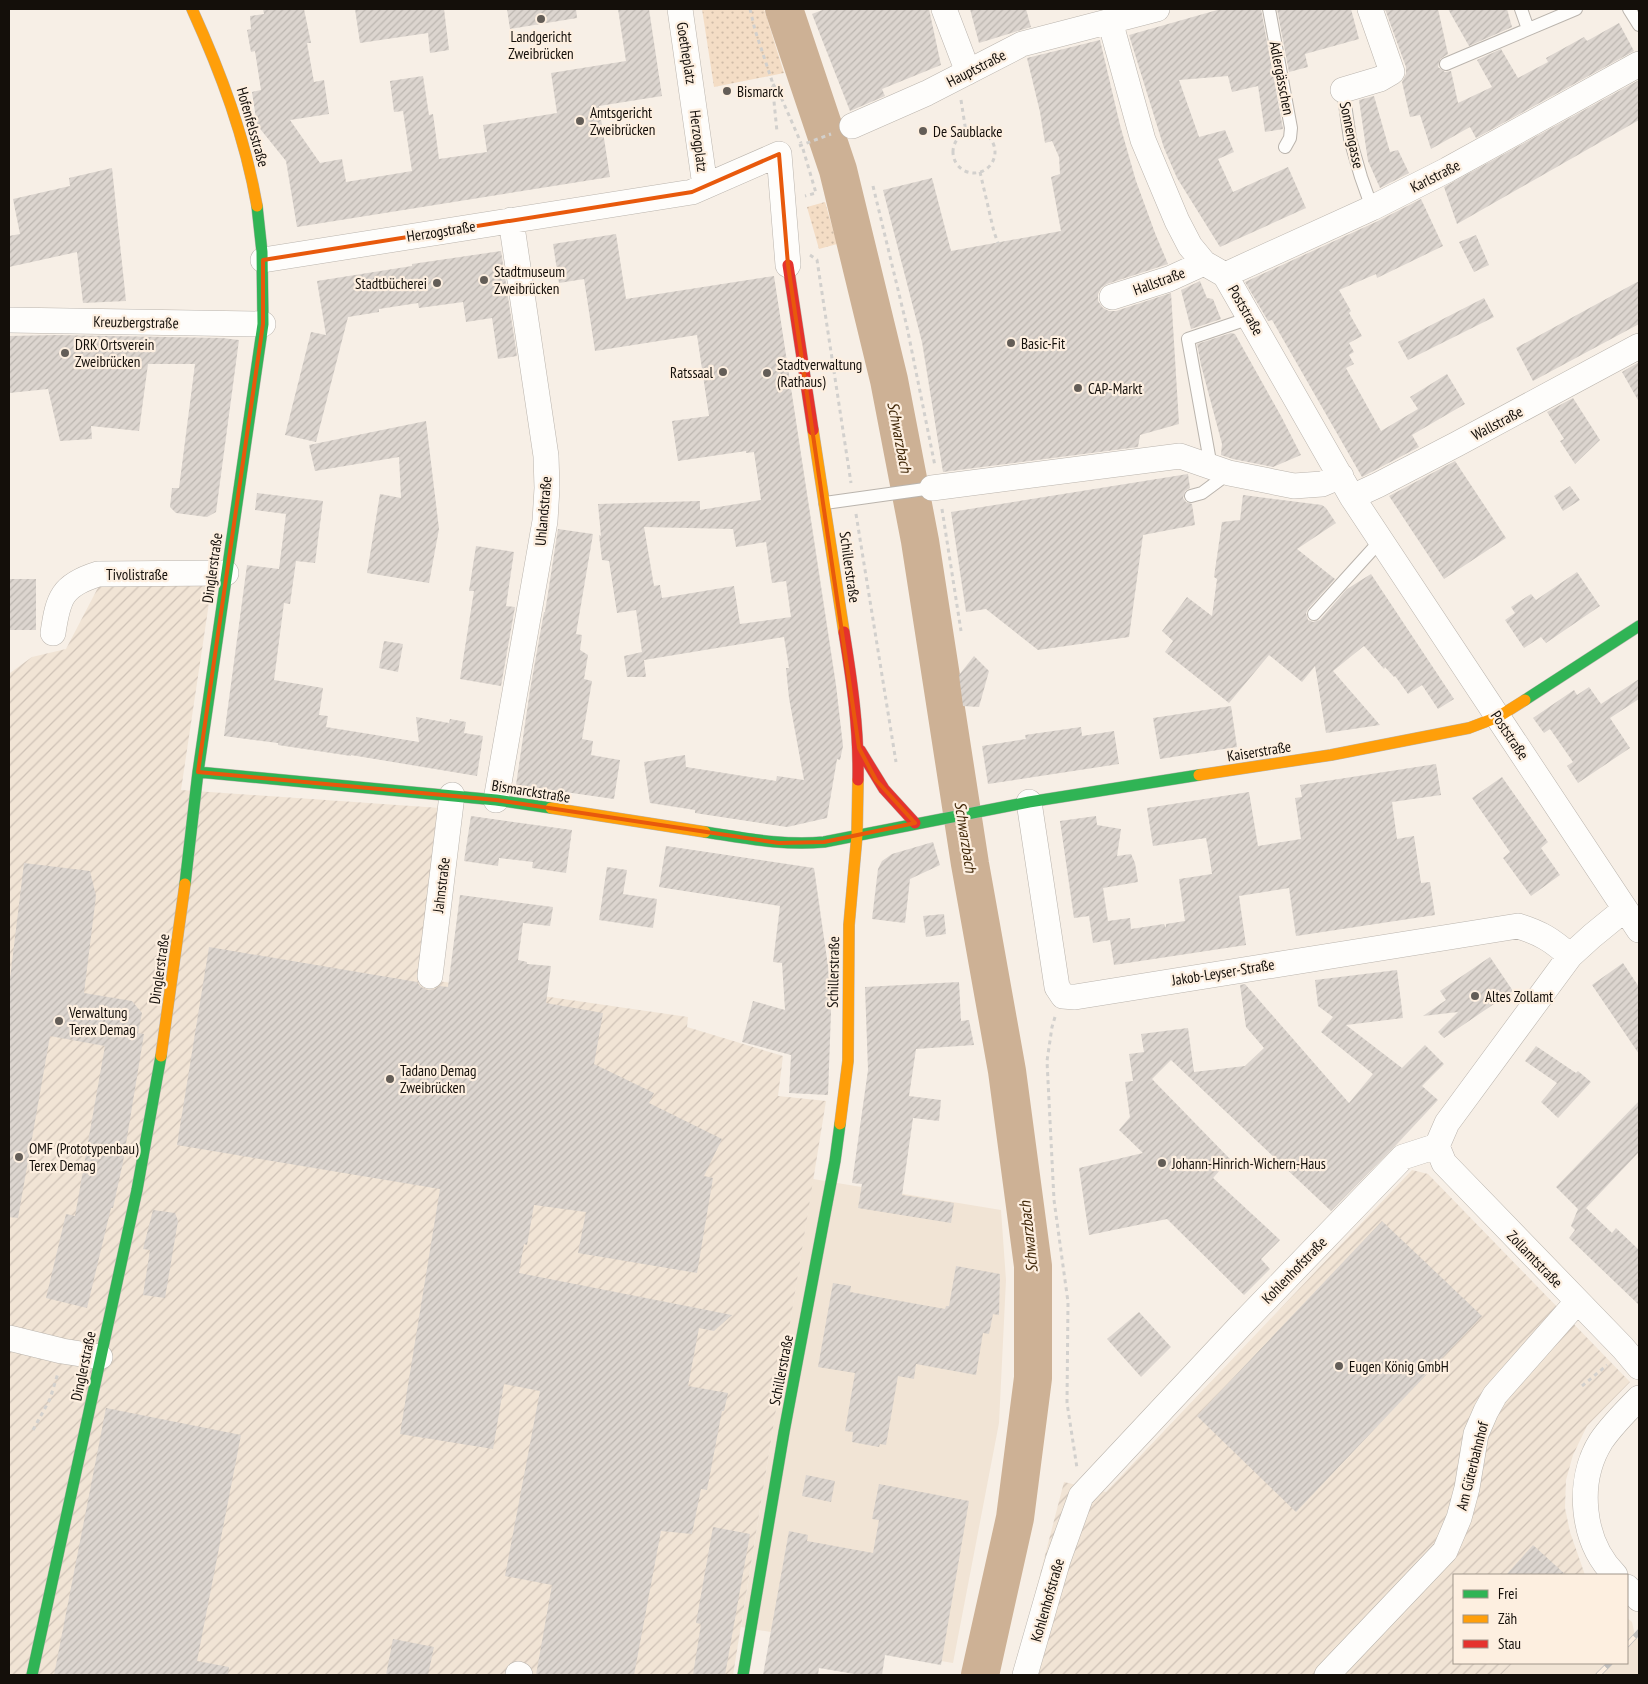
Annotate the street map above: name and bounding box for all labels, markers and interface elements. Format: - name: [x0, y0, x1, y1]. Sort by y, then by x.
- marker: Landgericht Zweibrücken: [535, 13, 547, 25]
- street label: Goetheplatz: [673, 21, 701, 85]
- place label: Landgericht Zweibrücken: [508, 27, 574, 63]
- street label: Adlergässchen: [1266, 40, 1298, 116]
- street label: Hauptstraße: [943, 45, 1009, 91]
- place label: Bismarck: [737, 82, 784, 101]
- street label: Hofenfelsstraße: [233, 85, 273, 169]
- marker: Bismarck: [721, 85, 733, 97]
- street label: Sonnengasse: [1336, 100, 1368, 170]
- place label: Amtsgericht Zweibrücken: [590, 103, 655, 139]
- street label: Herzogplatz: [686, 109, 712, 173]
- marker: Amtsgericht Zweibrücken: [574, 115, 586, 127]
- place label: De Saublacke: [933, 122, 1002, 141]
- marker: De Saublacke: [917, 125, 929, 137]
- street label: Karlstraße: [1407, 155, 1463, 197]
- street label: Herzogstraße: [405, 216, 477, 246]
- place label: Stadtmuseum Zweibrücken: [494, 262, 565, 298]
- street label: Hallstraße: [1130, 263, 1188, 299]
- place label: Stadtbücherei: [355, 274, 427, 293]
- marker: Stadtmuseum Zweibrücken: [478, 274, 490, 286]
- marker: Stadtbücherei: [431, 277, 443, 289]
- street label: Poststraße: [1224, 282, 1268, 338]
- street label: Kreuzbergstraße: [93, 312, 179, 332]
- place label: Basic-Fit: [1021, 334, 1065, 353]
- place label: DRK Ortsverein Zweibrücken: [75, 335, 154, 371]
- marker: Basic-Fit: [1005, 337, 1017, 349]
- marker: DRK Ortsverein Zweibrücken: [59, 347, 71, 359]
- place label: Stadtverwaltung (Rathaus): [777, 355, 862, 391]
- place label: Ratssaal: [670, 363, 713, 382]
- marker: Ratssaal: [717, 366, 729, 378]
- marker: Stadtverwaltung (Rathaus): [761, 367, 773, 379]
- place label: CAP-Markt: [1088, 379, 1142, 398]
- marker: CAP-Markt: [1072, 382, 1084, 394]
- water label: Schwarzbach: [883, 400, 917, 475]
- street label: Wallstraße: [1468, 402, 1526, 444]
- street label: Uhlandstraße: [530, 475, 556, 547]
- street label: Schillerstraße: [836, 530, 864, 604]
- street label: Dinglerstraße: [198, 532, 226, 604]
- street label: Tivolistraße: [106, 565, 168, 584]
- street label: Poststraße: [1487, 707, 1533, 763]
- street label: Kaiserstraße: [1226, 737, 1292, 765]
- street label: Bismarckstraße: [490, 775, 572, 807]
- water label: Schwarzbach: [951, 800, 982, 875]
- street label: Jahnstraße: [428, 856, 454, 915]
- street label: Dinglerstraße: [145, 933, 173, 1005]
- street label: Schillerstraße: [823, 936, 843, 1008]
- street label: Jakob-Leyser-Straße: [1169, 955, 1276, 990]
- place label: Altes Zollamt: [1485, 987, 1553, 1006]
- marker: Altes Zollamt: [1469, 990, 1481, 1002]
- place label: Verwaltung Terex Demag: [68, 1003, 136, 1039]
- marker: Verwaltung Terex Demag: [53, 1015, 65, 1027]
- place label: Tadano Demag Zweibrücken: [400, 1061, 477, 1097]
- marker: Tadano Demag Zweibrücken: [384, 1073, 396, 1085]
- place label: OMF (Prototypenbau) Terex Demag: [29, 1139, 139, 1175]
- marker: OMF (Prototypenbau) Terex Demag: [13, 1151, 25, 1163]
- place label: Johann-Hinrich-Wichern-Haus: [1171, 1154, 1326, 1173]
- marker: Johann-Hinrich-Wichern-Haus: [1156, 1157, 1168, 1169]
- water label: Schwarzbach: [1014, 1199, 1042, 1274]
- street label: Zollamtstraße: [1503, 1226, 1567, 1292]
- street label: Kohlenhofstraße: [1257, 1233, 1331, 1307]
- street label: Dinglerstraße: [66, 1329, 100, 1403]
- street label: Schillerstraße: [765, 1333, 797, 1407]
- place label: Eugen König GmbH: [1349, 1357, 1449, 1376]
- marker: Eugen König GmbH: [1333, 1360, 1345, 1372]
- street label: Am Güterbahnhof: [1452, 1419, 1492, 1512]
- street label: Kohlenhofstraße: [1026, 1556, 1068, 1644]
- legend: [1453, 1574, 1628, 1664]
- text: Frei: [1498, 1584, 1518, 1603]
- text: Zäh: [1498, 1609, 1517, 1628]
- text: Stau: [1498, 1634, 1521, 1653]

